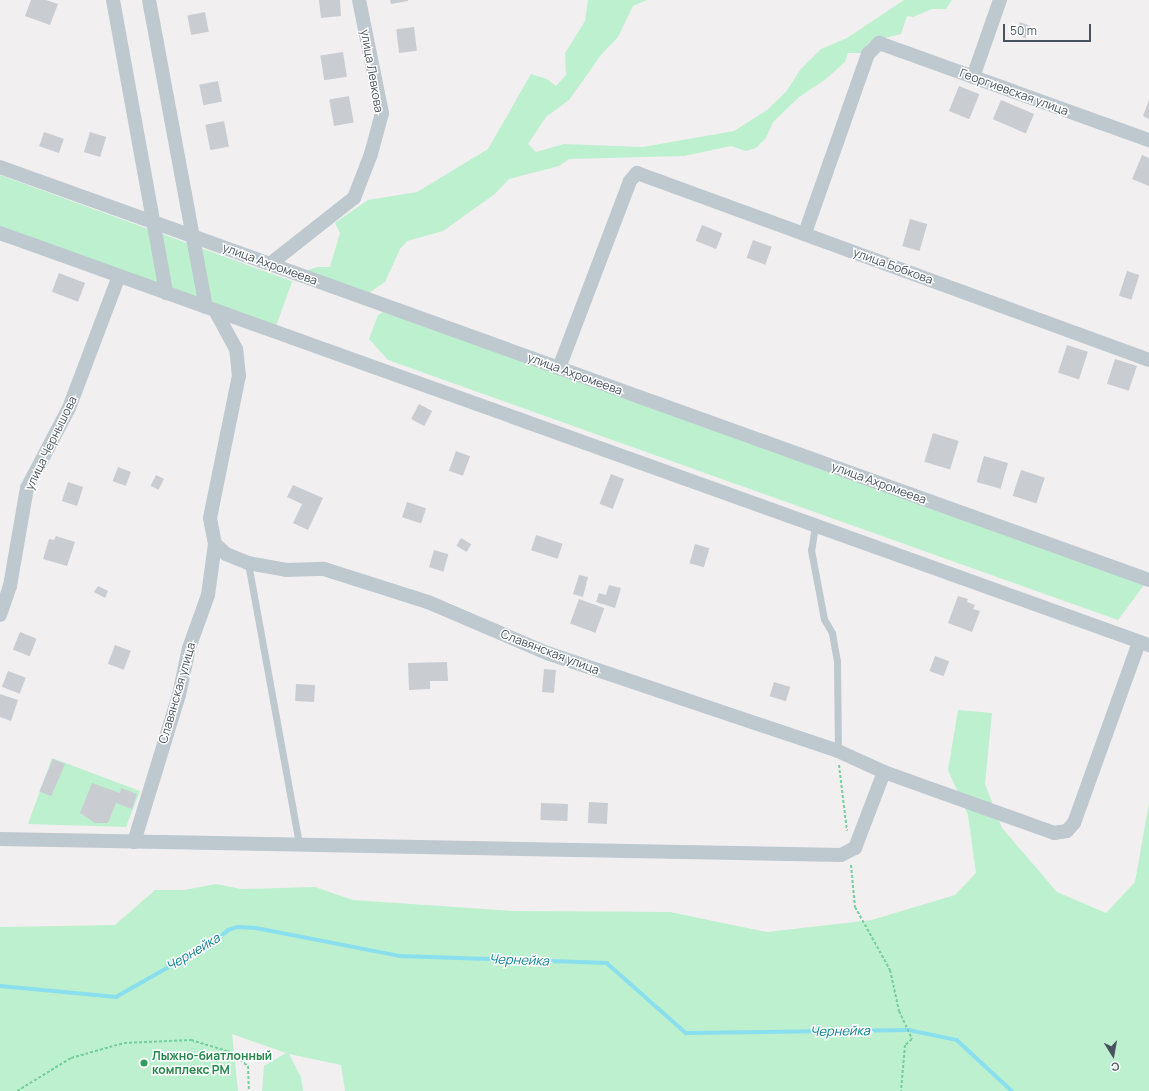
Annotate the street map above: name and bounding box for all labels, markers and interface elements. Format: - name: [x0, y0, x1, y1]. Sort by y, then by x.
- scale bar: [1005, 16, 1093, 42]
- text: 50 m: [1010, 22, 1037, 39]
- street label: улица Левкова: [358, 28, 386, 114]
- street label: Георгиевская улица: [958, 66, 1070, 118]
- street label: улица Ахромеева: [221, 240, 319, 288]
- street label: улица Бобкова: [851, 245, 935, 287]
- street label: улица Ахромеева: [526, 350, 624, 398]
- street label: улица Чернышова: [22, 394, 80, 492]
- street label: улица Ахромеева: [830, 459, 928, 507]
- street label: Славянская улица: [499, 627, 601, 677]
- street label: Славянская улица: [156, 641, 198, 745]
- water label: Чернейка: [163, 930, 223, 974]
- water label: Чернейка: [489, 951, 549, 969]
- water label: Чернейка: [810, 1023, 870, 1039]
- north arrow: [1093, 1035, 1133, 1075]
- place label: Лыжно-биатлонный комплекс РМ: [152, 1049, 272, 1077]
- marker: Лыжно-биатлонный комплекс РМ: [139, 1058, 149, 1068]
- text: С: [1110, 1059, 1121, 1075]

